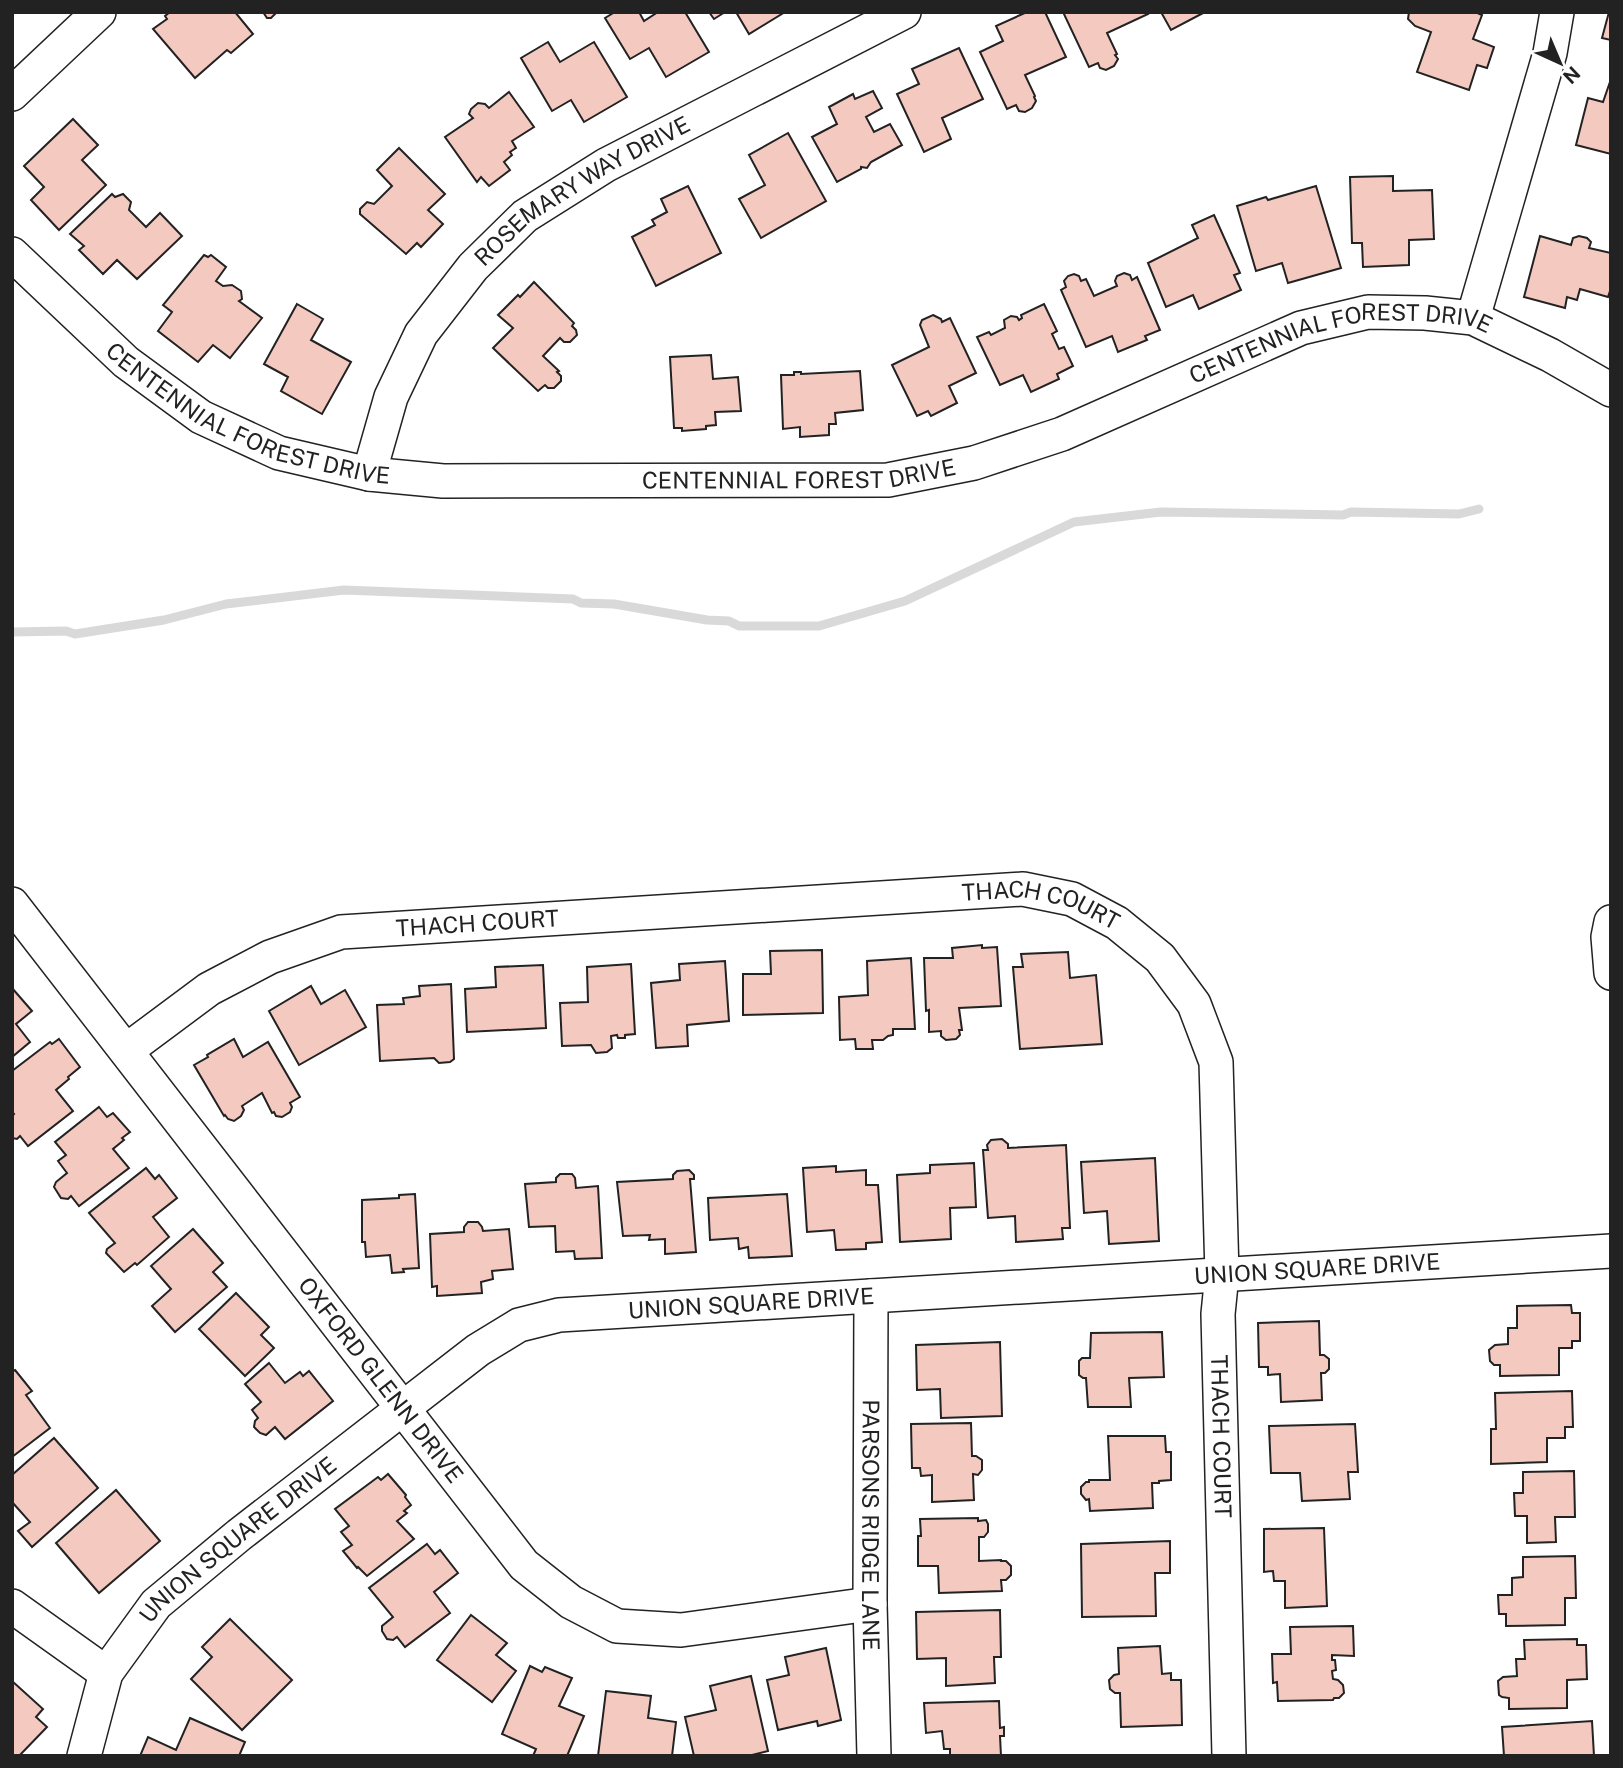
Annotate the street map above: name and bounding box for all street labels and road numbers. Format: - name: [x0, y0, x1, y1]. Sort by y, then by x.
- street label: ROSEMARY WAY DRIVE: [469, 110, 694, 271]
- street label: CENTENNIAL FOREST DRIVE: [1185, 298, 1497, 389]
- street label: CENTENNIAL FOREST DRIVE: [101, 336, 391, 489]
- street label: CENTENNIAL FOREST DRIVE: [642, 453, 958, 494]
- street label: THACH COURT: [961, 875, 1125, 935]
- street label: THACH COURT: [395, 904, 560, 942]
- street label: UNION SQUARE DRIVE: [1193, 1247, 1441, 1289]
- street label: OXFORD GLENN DRIVE: [293, 1271, 469, 1488]
- street label: UNION SQUARE DRIVE: [627, 1282, 875, 1324]
- street label: THACH COURT: [1206, 1354, 1237, 1519]
- street label: PARSONS RIDGE LANE: [857, 1399, 885, 1651]
- street label: UNION SQUARE DRIVE: [133, 1451, 341, 1627]

